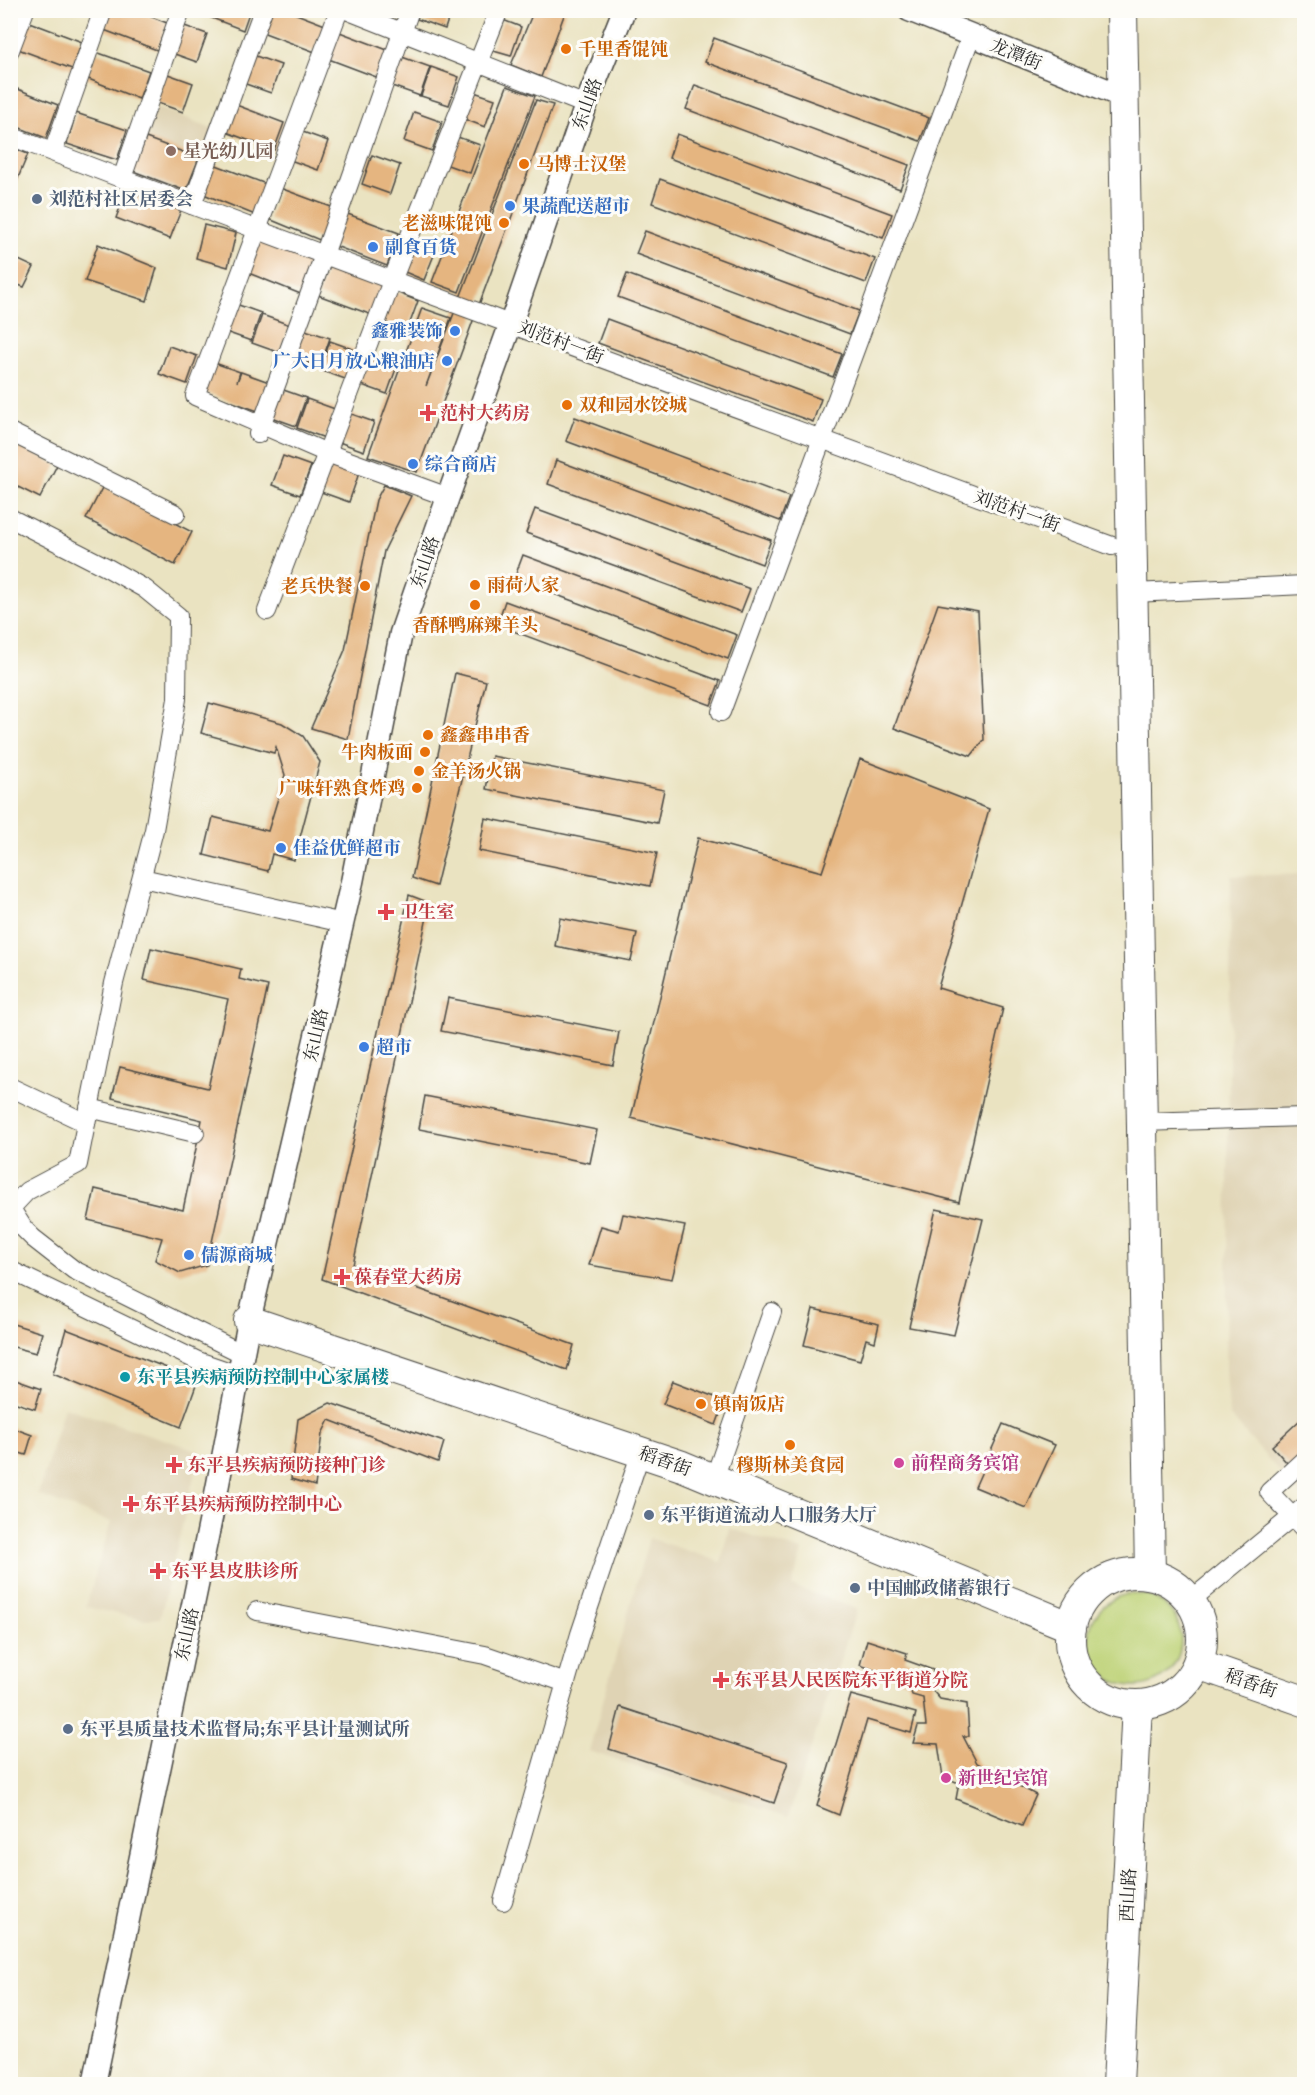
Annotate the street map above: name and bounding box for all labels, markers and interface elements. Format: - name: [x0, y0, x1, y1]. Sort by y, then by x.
- street label: 龙潭街: [986, 33, 1046, 76]
- place label: 千里香馄饨: [578, 37, 668, 62]
- marker: 千里香馄饨: [559, 42, 573, 56]
- street label: 东山路: [566, 75, 608, 134]
- place label: 星光幼儿园: [183, 139, 273, 164]
- marker: 星光幼儿园: [164, 144, 178, 158]
- place label: 马博士汉堡: [536, 152, 626, 177]
- marker: 马博士汉堡: [517, 157, 531, 171]
- place label: 刘范村社区居委会: [49, 187, 193, 212]
- marker: 刘范村社区居委会: [30, 192, 44, 206]
- place label: 果蔬配送超市: [522, 194, 630, 219]
- marker: 果蔬配送超市: [503, 199, 517, 213]
- place label: 老滋味馄饨: [402, 211, 492, 236]
- marker: 老滋味馄饨: [497, 216, 511, 230]
- place label: 副食百货: [385, 235, 457, 260]
- marker: 副食百货: [366, 240, 380, 254]
- street label: 刘范村一街: [514, 315, 607, 370]
- place label: 鑫雅装饰: [371, 319, 443, 344]
- marker: 鑫雅装饰: [448, 324, 462, 338]
- place label: 广大日月放心粮油店: [273, 349, 435, 374]
- marker: 广大日月放心粮油店: [440, 354, 454, 368]
- place label: 双和园水饺城: [579, 393, 687, 418]
- marker: 双和园水饺城: [560, 398, 574, 412]
- place label: 范村大药房: [440, 401, 530, 426]
- marker: 范村大药房: [421, 406, 435, 420]
- place label: 综合商店: [425, 452, 497, 477]
- marker: 综合商店: [406, 457, 420, 471]
- street label: 刘范村一街: [970, 484, 1063, 539]
- street label: 东山路: [405, 533, 446, 592]
- place label: 雨荷人家: [487, 573, 559, 598]
- place label: 老兵快餐: [281, 574, 353, 599]
- marker: 雨荷人家: [468, 578, 482, 592]
- marker: 老兵快餐: [358, 579, 372, 593]
- marker: 香酥鸭麻辣羊头: [468, 598, 482, 612]
- place label: 香酥鸭麻辣羊头: [412, 613, 538, 638]
- place label: 鑫鑫串串香: [440, 723, 530, 748]
- marker: 鑫鑫串串香: [421, 728, 435, 742]
- place label: 牛肉板面: [341, 740, 413, 765]
- marker: 牛肉板面: [418, 745, 432, 759]
- place label: 金羊汤火锅: [431, 759, 521, 784]
- marker: 金羊汤火锅: [412, 764, 426, 778]
- place label: 广味轩熟食炸鸡: [279, 776, 405, 801]
- marker: 广味轩熟食炸鸡: [410, 781, 424, 795]
- place label: 佳益优鲜超市: [293, 836, 401, 861]
- marker: 佳益优鲜超市: [274, 841, 288, 855]
- place label: 卫生室: [400, 900, 454, 925]
- marker: 卫生室: [377, 903, 395, 921]
- street label: 东山路: [298, 1006, 335, 1064]
- place label: 超市: [376, 1035, 412, 1060]
- marker: 超市: [357, 1040, 371, 1054]
- place label: 儒源商城: [201, 1243, 273, 1268]
- marker: 儒源商城: [182, 1248, 196, 1262]
- place label: 葆春堂大药房: [354, 1265, 462, 1290]
- marker: 葆春堂大药房: [335, 1270, 349, 1284]
- place label: 东平县疾病预防控制中心家属楼: [137, 1365, 389, 1390]
- marker: 东平县疾病预防控制中心家属楼: [118, 1370, 132, 1384]
- place label: 镇南饭店: [713, 1392, 785, 1417]
- marker: 镇南饭店: [694, 1397, 708, 1411]
- marker: 穆斯林美食园: [783, 1438, 797, 1452]
- street label: 稻香街: [635, 1440, 694, 1482]
- place label: 前程商务宾馆: [911, 1451, 1019, 1476]
- place label: 东平县疾病预防接种门诊: [188, 1453, 386, 1478]
- place label: 穆斯林美食园: [736, 1453, 844, 1478]
- marker: 东平县疾病预防接种门诊: [165, 1456, 183, 1474]
- marker: 前程商务宾馆: [892, 1456, 906, 1470]
- place label: 东平县疾病预防控制中心: [144, 1492, 342, 1517]
- marker: 东平县疾病预防控制中心: [122, 1495, 140, 1513]
- place label: 东平街道流动人口服务大厅: [661, 1503, 877, 1528]
- marker: 东平街道流动人口服务大厅: [642, 1508, 656, 1522]
- place label: 东平县皮肤诊所: [172, 1559, 299, 1584]
- marker: 东平县皮肤诊所: [149, 1562, 167, 1580]
- place label: 中国邮政储蓄银行: [867, 1576, 1011, 1601]
- marker: 中国邮政储蓄银行: [848, 1581, 862, 1595]
- street label: 东山路: [170, 1605, 205, 1663]
- street label: 稻香街: [1221, 1663, 1280, 1704]
- place label: 东平县人民医院东平街道分院: [734, 1668, 968, 1693]
- marker: 东平县人民医院东平街道分院: [712, 1671, 730, 1689]
- place label: 东平县质量技术监督局;东平县计量测试所: [80, 1717, 410, 1742]
- marker: 东平县质量技术监督局;东平县计量测试所: [61, 1722, 75, 1736]
- place label: 新世纪宾馆: [958, 1766, 1048, 1791]
- marker: 新世纪宾馆: [939, 1771, 953, 1785]
- street label: 西山路: [1115, 1867, 1142, 1923]

